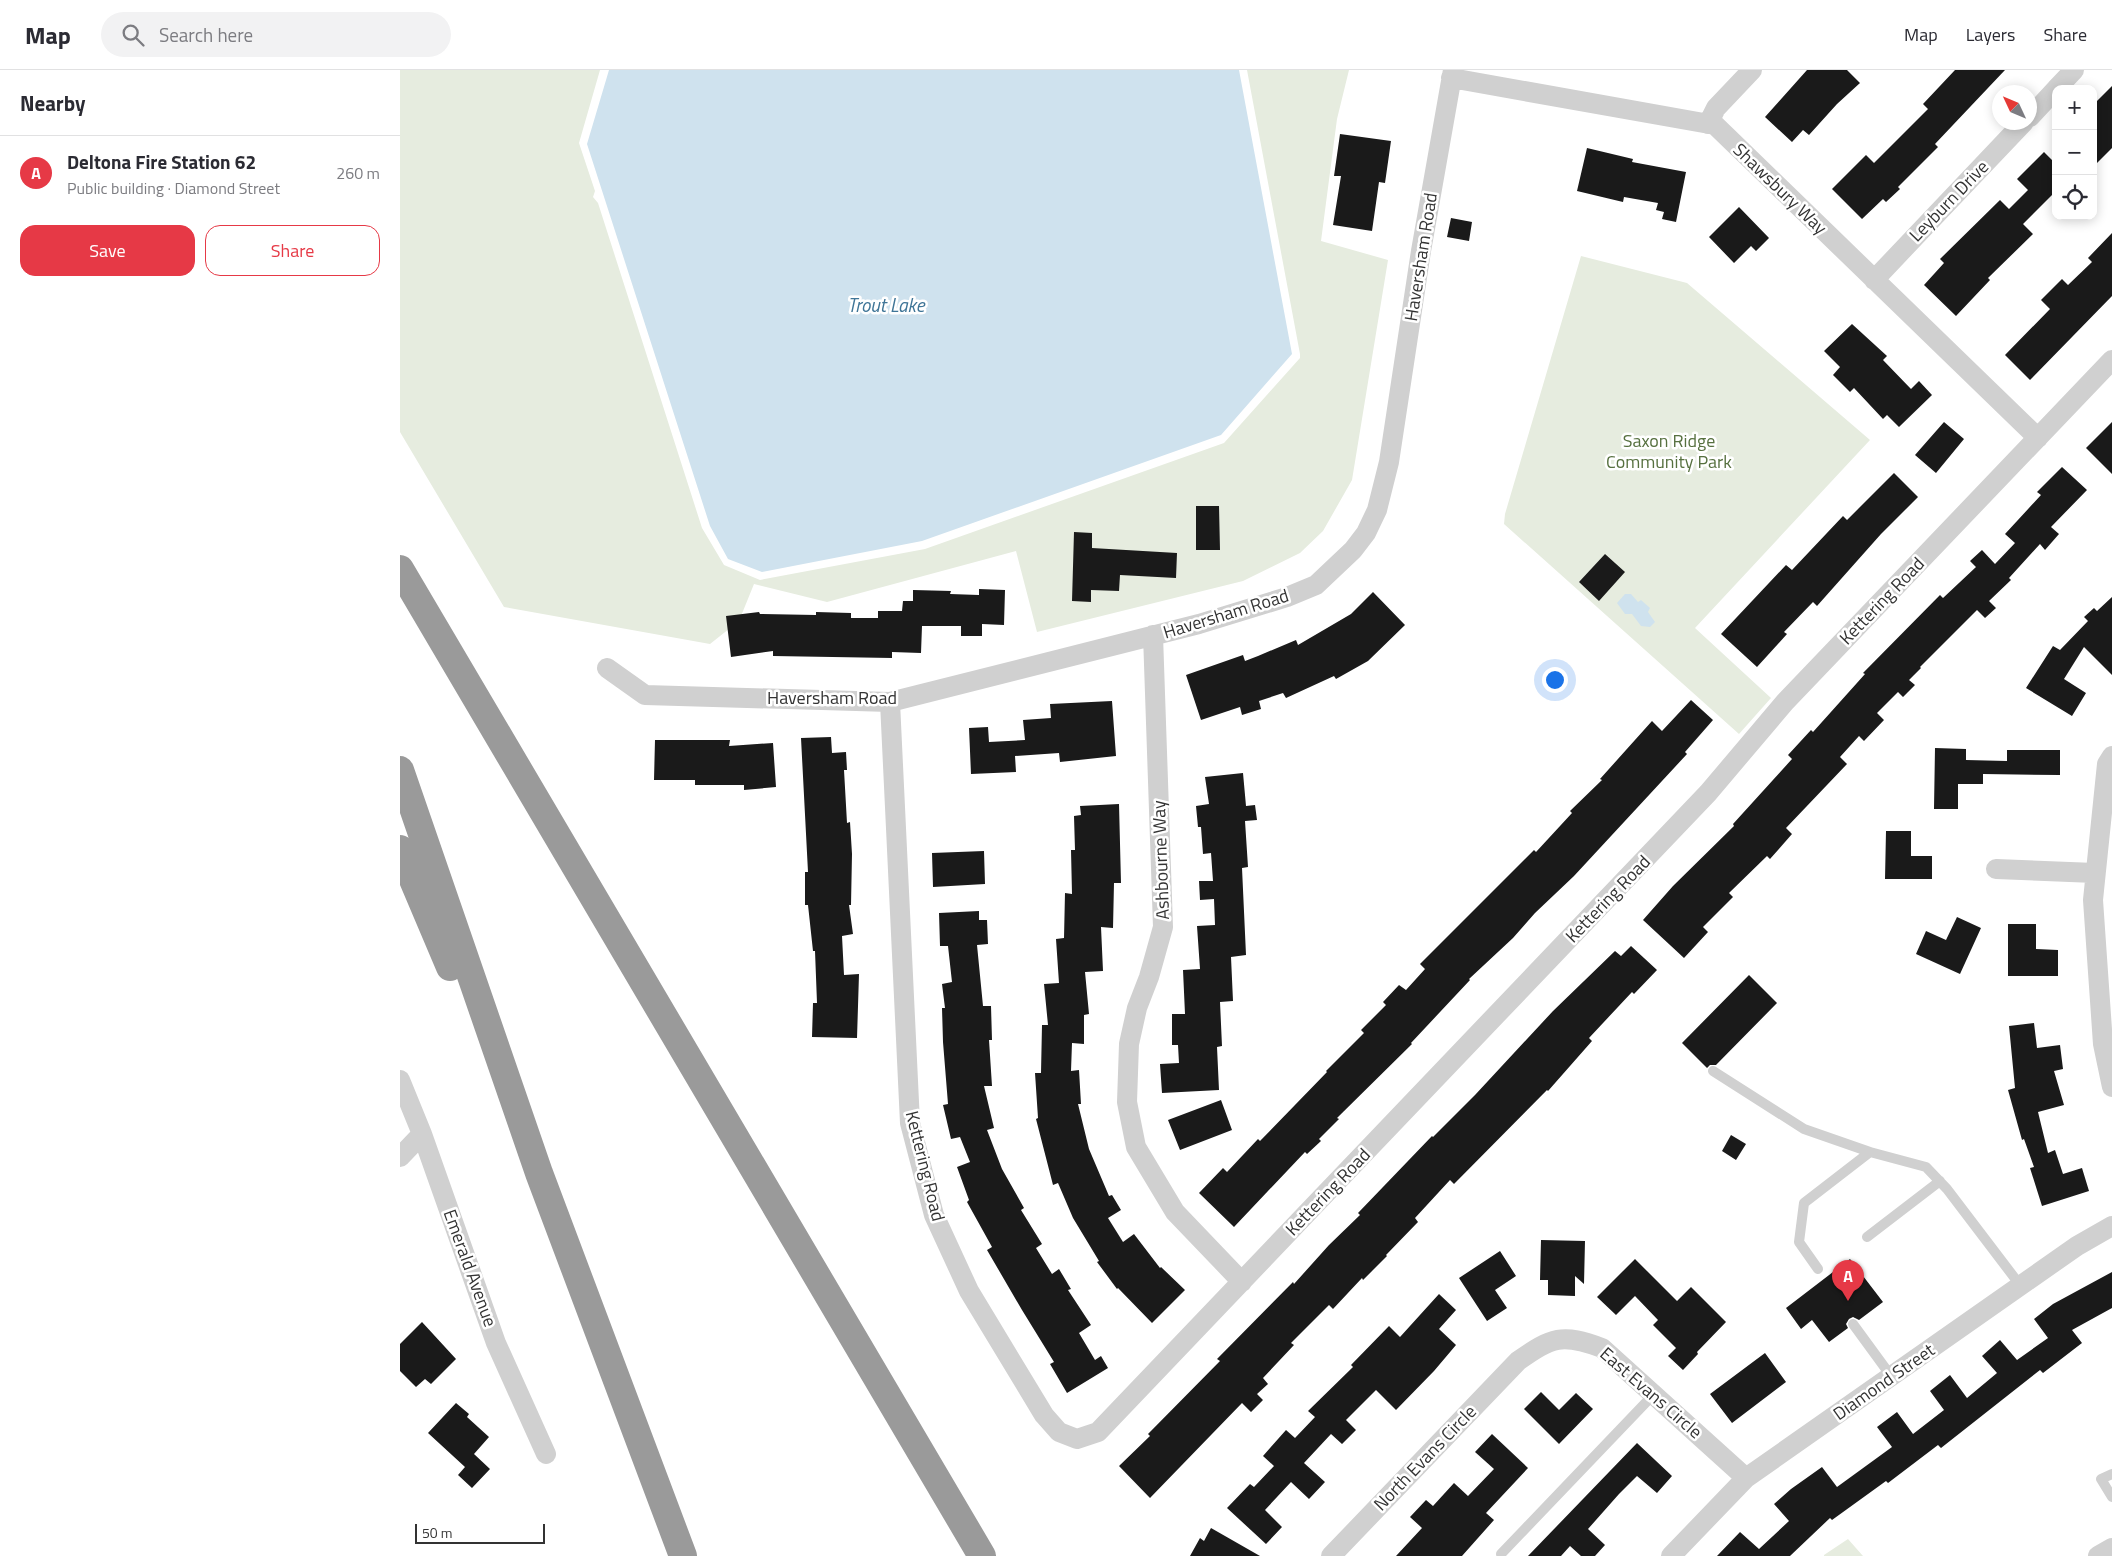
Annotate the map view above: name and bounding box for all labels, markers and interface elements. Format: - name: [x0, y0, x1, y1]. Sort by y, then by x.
- search box: [101, 12, 451, 57]
- text: Map: [25, 17, 71, 53]
- text: Search here: [159, 20, 253, 49]
- icon: search: [119, 21, 147, 49]
- text: Map: [1904, 21, 1938, 48]
- text: Layers: [1966, 21, 2015, 48]
- text: Share: [2043, 21, 2087, 48]
- north arrow: [1992, 85, 2037, 130]
- map controls: [2052, 85, 2097, 220]
- button: +: [2052, 85, 2097, 130]
- text: Nearby: [20, 87, 85, 119]
- button: −: [2052, 130, 2097, 175]
- street label: Shawsbury Way: [1727, 137, 1834, 241]
- text: Deltona Fire Station 62: [67, 147, 256, 176]
- street label: Leyburn Drive: [1903, 154, 1995, 248]
- text: A: [31, 161, 41, 185]
- text: 260 m: [336, 161, 380, 185]
- button: locate: [2052, 175, 2097, 220]
- text: Public building · Diamond Street: [67, 176, 280, 200]
- street label: Haversham Road: [1397, 191, 1444, 323]
- button: Save: [20, 225, 195, 276]
- button: Share: [205, 225, 380, 276]
- water label: Trout Lake: [848, 290, 926, 319]
- park label: Saxon Ridge Community Park: [1606, 427, 1732, 475]
- street label: Kettering Road: [1833, 551, 1931, 651]
- street label: Haversham Road: [1160, 582, 1292, 645]
- your location: [1542, 667, 1568, 693]
- street label: Haversham Road: [767, 684, 897, 711]
- street label: Ashbourne Way: [1145, 800, 1176, 920]
- street label: Kettering Road: [1559, 849, 1657, 949]
- street label: Kettering Road: [899, 1108, 952, 1224]
- street label: Kettering Road: [1279, 1142, 1377, 1242]
- street label: Emerald Avenue: [437, 1205, 504, 1330]
- pin: A: [1832, 1260, 1864, 1301]
- street label: Diamond Street: [1827, 1336, 1941, 1427]
- street label: East Evans Circle: [1594, 1341, 1708, 1445]
- street label: North Evans Circle: [1367, 1399, 1482, 1517]
- scale bar: [415, 1521, 545, 1544]
- text: 50 m: [422, 1522, 452, 1543]

